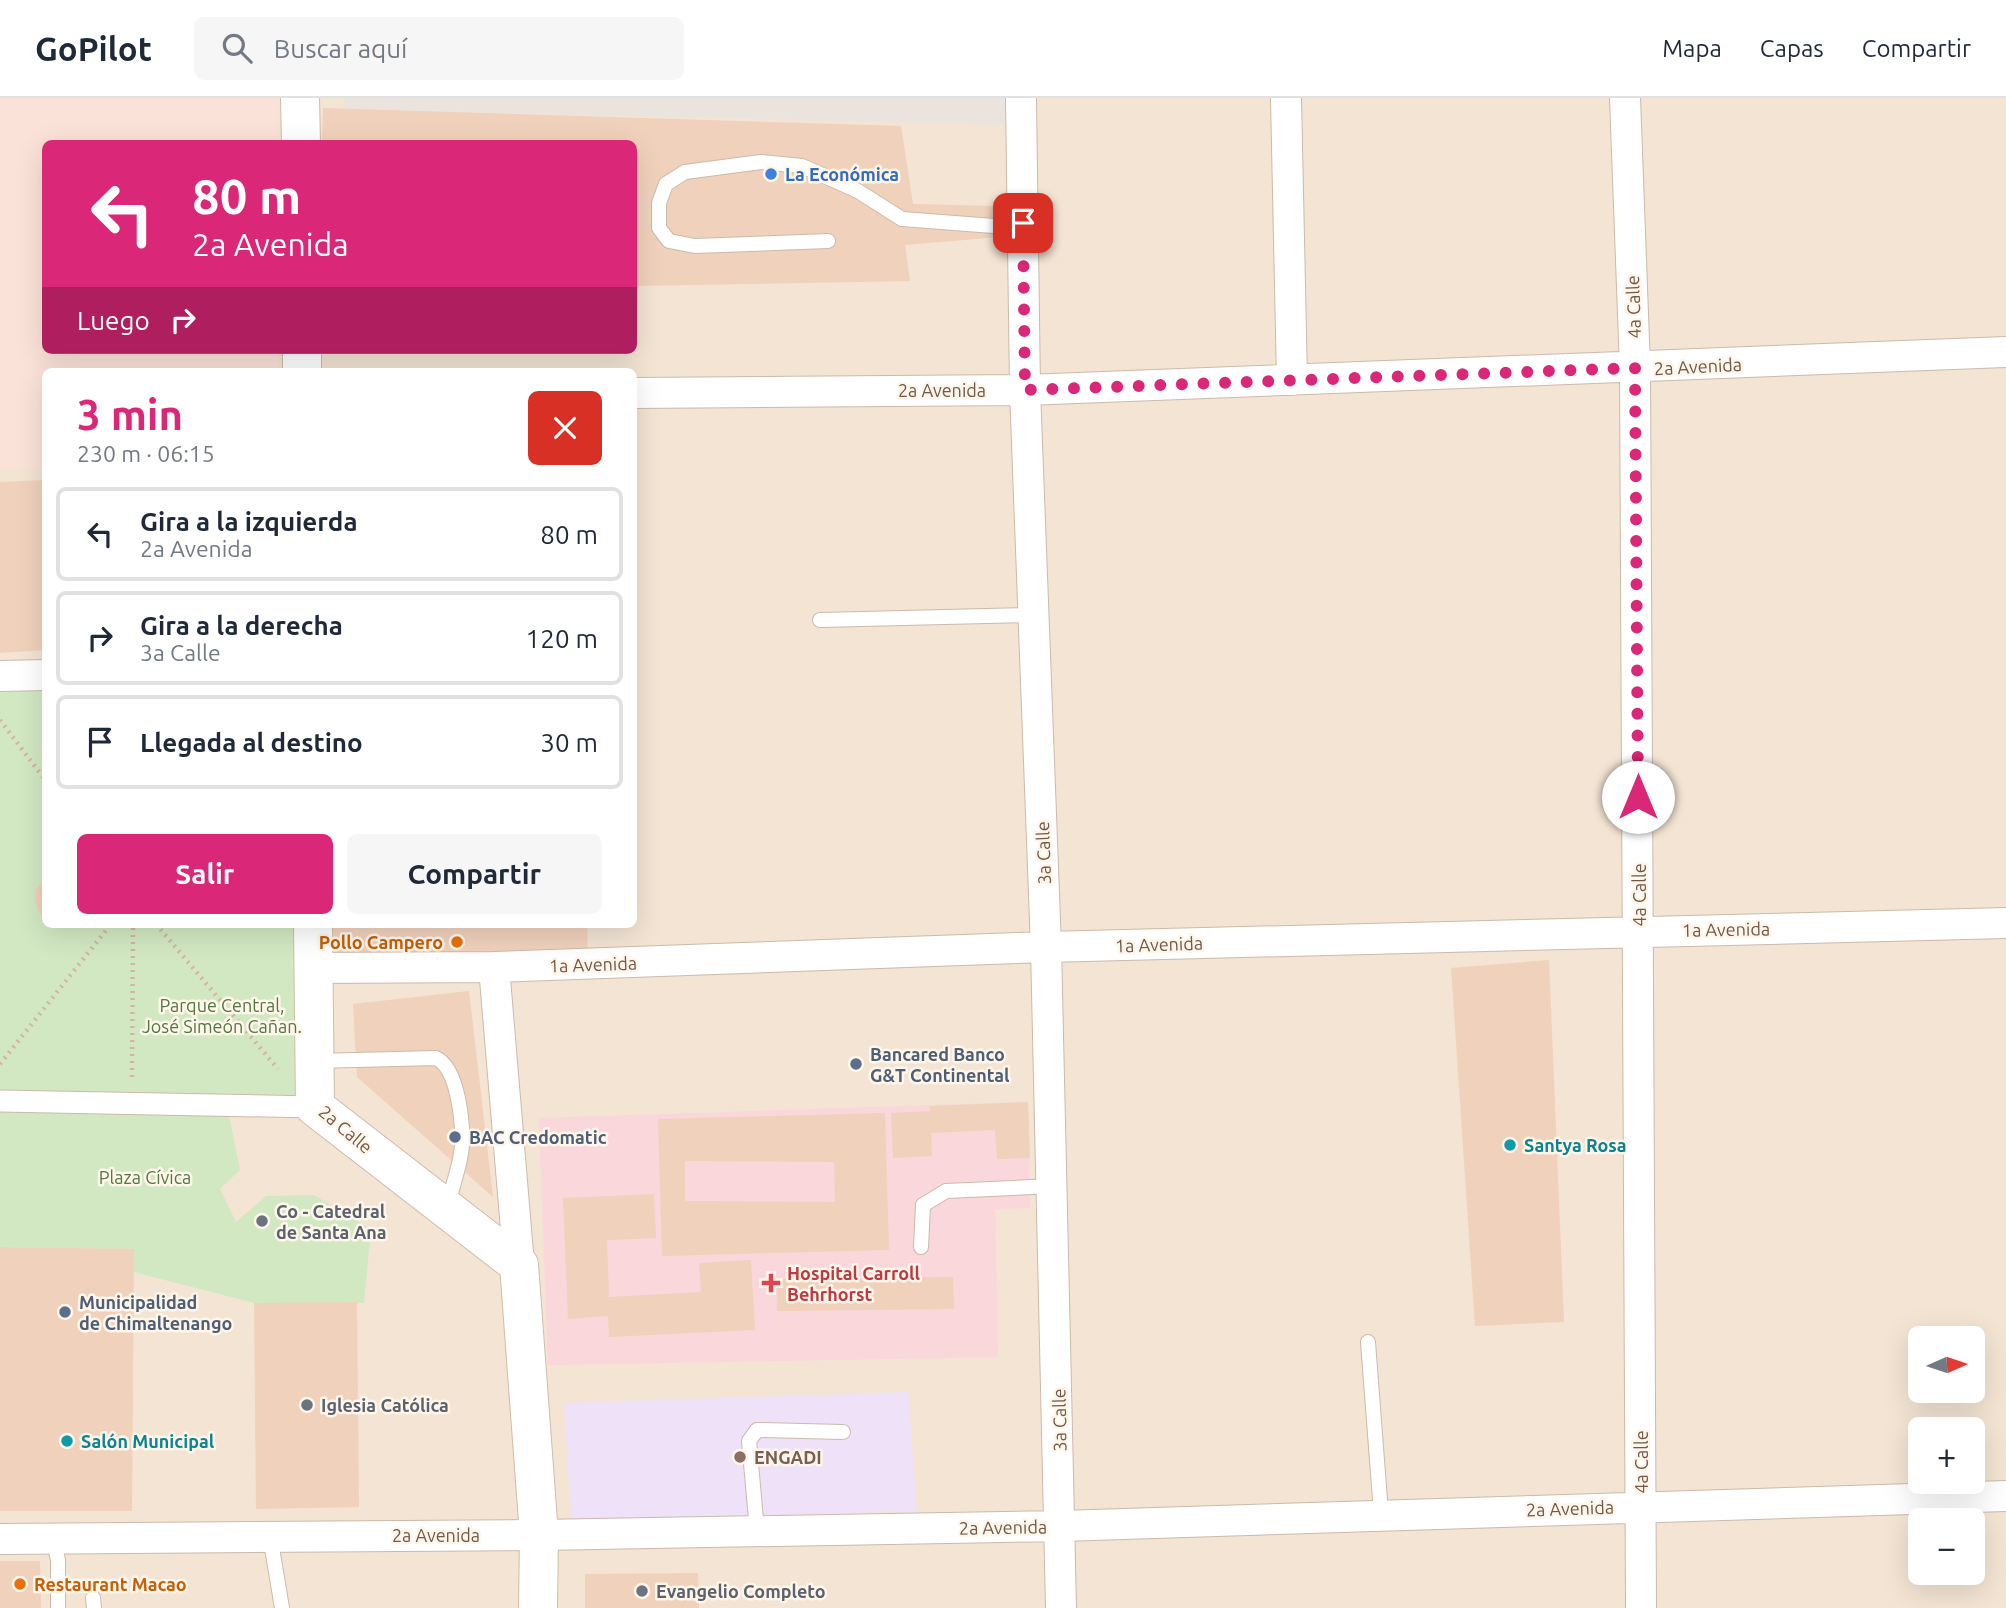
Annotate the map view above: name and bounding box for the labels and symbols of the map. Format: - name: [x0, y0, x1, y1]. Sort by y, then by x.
- place label: La Económica: [785, 164, 899, 184]
- marker: La Económica: [763, 166, 779, 182]
- pin: [993, 193, 1053, 253]
- street label: 4a Calle: [1622, 275, 1644, 339]
- street label: 2a Avenida: [1653, 354, 1743, 378]
- street label: 2a Avenida: [898, 380, 986, 400]
- position arrow: [1601, 760, 1675, 834]
- street label: 3a Calle: [1032, 821, 1054, 885]
- street label: 4a Calle: [1629, 863, 1649, 927]
- street label: 1a Avenida: [1682, 918, 1770, 940]
- place label: Pollo Campero: [319, 932, 443, 952]
- street label: 1a Avenida: [1115, 932, 1203, 956]
- marker: Pollo Campero: [449, 934, 465, 950]
- street label: 1a Avenida: [549, 952, 637, 976]
- park label: Parque Central, José Simeón Cañan.: [142, 995, 302, 1036]
- place label: Bancared Banco G&T Continental: [870, 1044, 1010, 1085]
- marker: Bancared Banco G&T Continental: [848, 1056, 864, 1072]
- street label: 2a Calle: [315, 1101, 377, 1157]
- place label: BAC Credomatic: [469, 1127, 607, 1147]
- marker: BAC Credomatic: [447, 1129, 463, 1145]
- place label: Santya Rosa: [1524, 1135, 1627, 1155]
- marker: Santya Rosa: [1502, 1137, 1518, 1153]
- park label: Plaza Cívica: [99, 1167, 191, 1187]
- place label: Co - Catedral de Santa Ana: [276, 1201, 387, 1242]
- marker: Co - Catedral de Santa Ana: [254, 1213, 270, 1229]
- place label: Hospital Carroll Behrhorst: [787, 1263, 921, 1304]
- marker: Hospital Carroll Behrhorst: [761, 1273, 781, 1293]
- place label: Municipalidad de Chimaltenango: [79, 1292, 232, 1333]
- marker: Municipalidad de Chimaltenango: [57, 1304, 73, 1320]
- north arrow: [1908, 1326, 1984, 1404]
- street label: 3a Calle: [1048, 1388, 1070, 1452]
- place label: Iglesia Católica: [321, 1395, 449, 1415]
- marker: Iglesia Católica: [299, 1397, 315, 1413]
- street label: 4a Calle: [1631, 1430, 1651, 1494]
- place label: Salón Municipal: [81, 1431, 215, 1451]
- marker: Salón Municipal: [59, 1433, 75, 1449]
- place label: ENGADI: [754, 1447, 822, 1467]
- marker: ENGADI: [732, 1449, 748, 1465]
- street label: 2a Avenida: [1526, 1496, 1614, 1520]
- street label: 2a Avenida: [959, 1516, 1047, 1538]
- street label: 2a Avenida: [392, 1525, 480, 1545]
- place label: Restaurant Macao: [34, 1574, 187, 1594]
- marker: Restaurant Macao: [12, 1576, 28, 1592]
- place label: Evangelio Completo: [656, 1581, 826, 1601]
- marker: Evangelio Completo: [634, 1583, 650, 1599]

